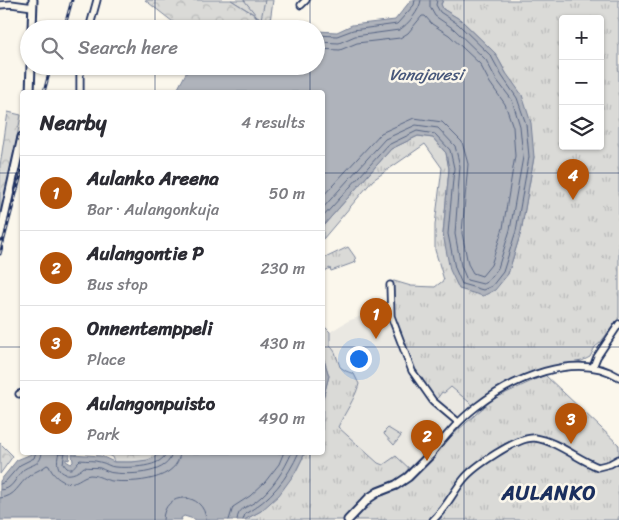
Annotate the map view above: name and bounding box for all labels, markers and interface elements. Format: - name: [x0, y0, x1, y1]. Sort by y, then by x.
- map controls: [559, 15, 604, 150]
- button: +: [559, 15, 604, 60]
- search box: [20, 20, 325, 75]
- text: Search here: [78, 31, 178, 64]
- icon: search: [38, 34, 66, 62]
- water label: Vanajavesi: [389, 60, 466, 89]
- button: −: [559, 60, 604, 105]
- text: Nearby: [40, 104, 106, 142]
- button: layers: [559, 105, 604, 150]
- text: 4 results: [241, 108, 305, 137]
- pin: 4: [557, 159, 589, 200]
- text: Aulanko Areena: [87, 162, 219, 195]
- text: 1: [53, 179, 59, 208]
- text: 50 m: [269, 179, 305, 208]
- text: Bar · Aulangonkuja: [87, 195, 219, 224]
- text: Aulangontie P: [87, 237, 204, 270]
- text: 2: [51, 254, 61, 283]
- text: 230 m: [260, 254, 305, 283]
- text: Bus stop: [87, 270, 148, 299]
- pin: 1: [360, 298, 392, 339]
- text: Onnentemppeli: [87, 312, 212, 345]
- text: 3: [52, 329, 60, 358]
- text: 430 m: [260, 329, 305, 358]
- text: Place: [87, 345, 126, 374]
- your location: [346, 346, 372, 372]
- text: Aulangonpuisto: [87, 387, 215, 420]
- pin: 3: [555, 403, 587, 444]
- text: 4: [51, 404, 61, 433]
- text: 490 m: [259, 404, 305, 433]
- text: Park: [87, 420, 120, 449]
- pin: 2: [411, 420, 443, 461]
- district label: AULANKO: [501, 476, 596, 511]

